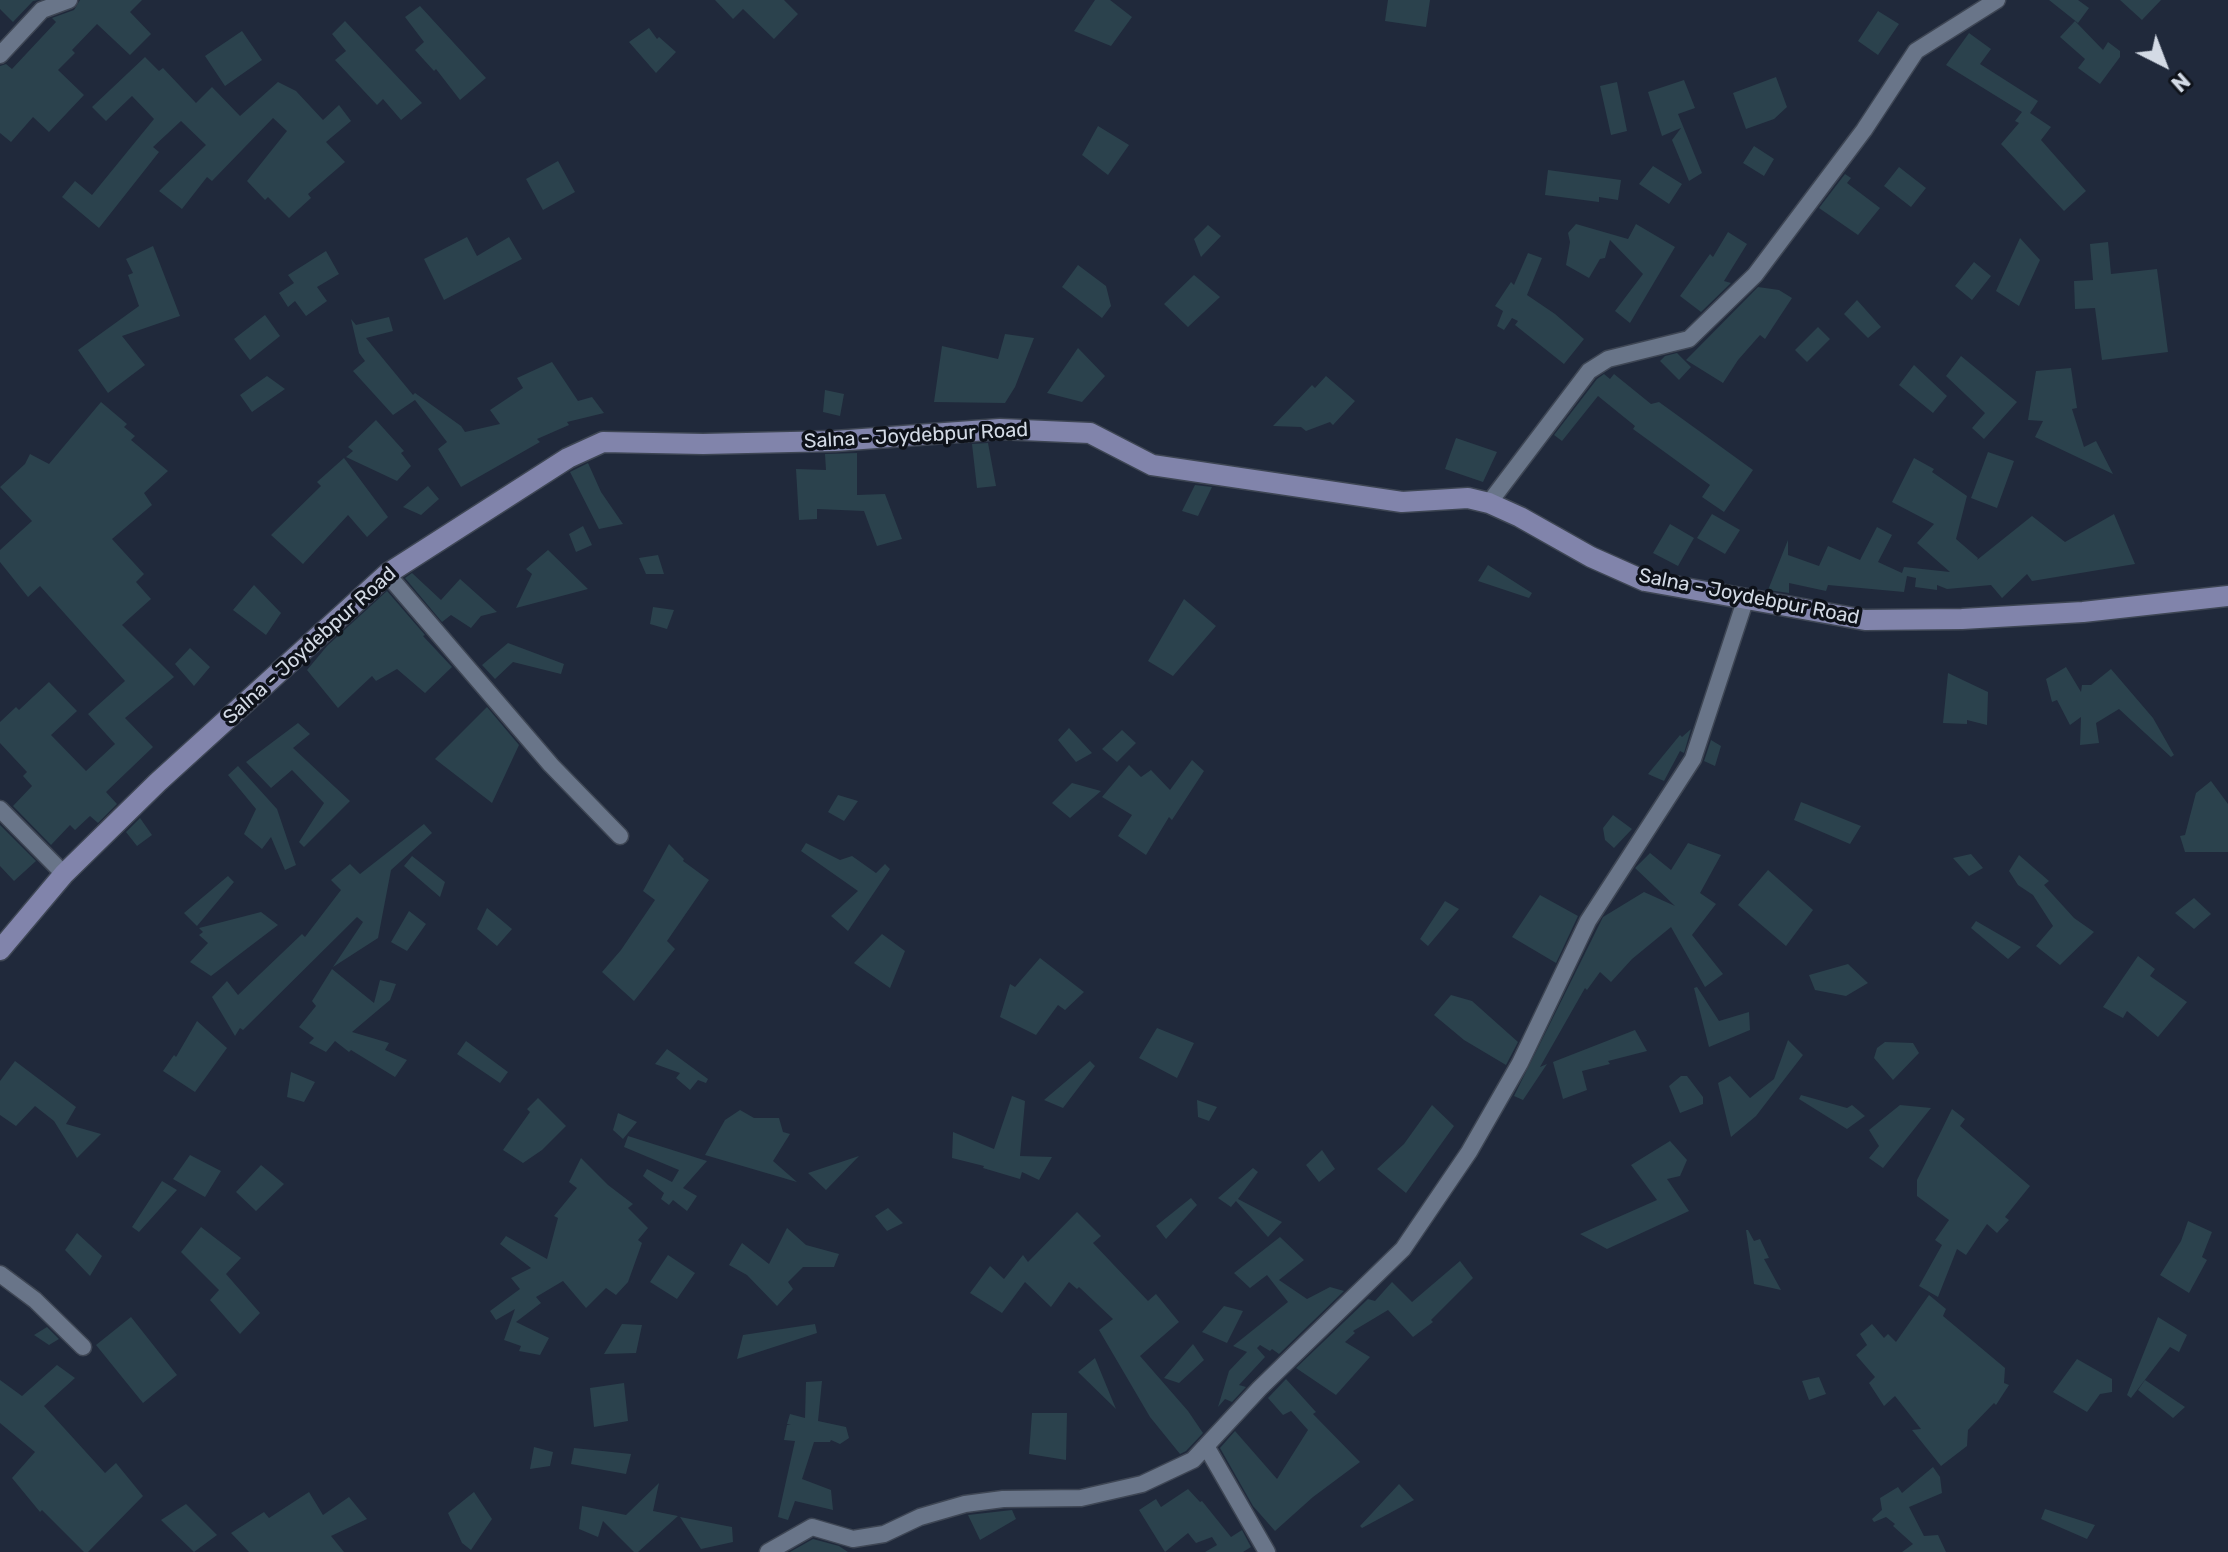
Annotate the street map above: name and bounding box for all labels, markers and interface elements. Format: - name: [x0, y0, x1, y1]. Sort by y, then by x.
- north arrow: [2124, 24, 2204, 104]
- text: N: [2165, 67, 2195, 98]
- street label: Salna - Joydebpur Road: [803, 418, 1029, 454]
- street label: Salna - Joydebpur Road: [219, 562, 401, 730]
- street label: Salna - Joydebpur Road: [1637, 564, 1861, 630]

